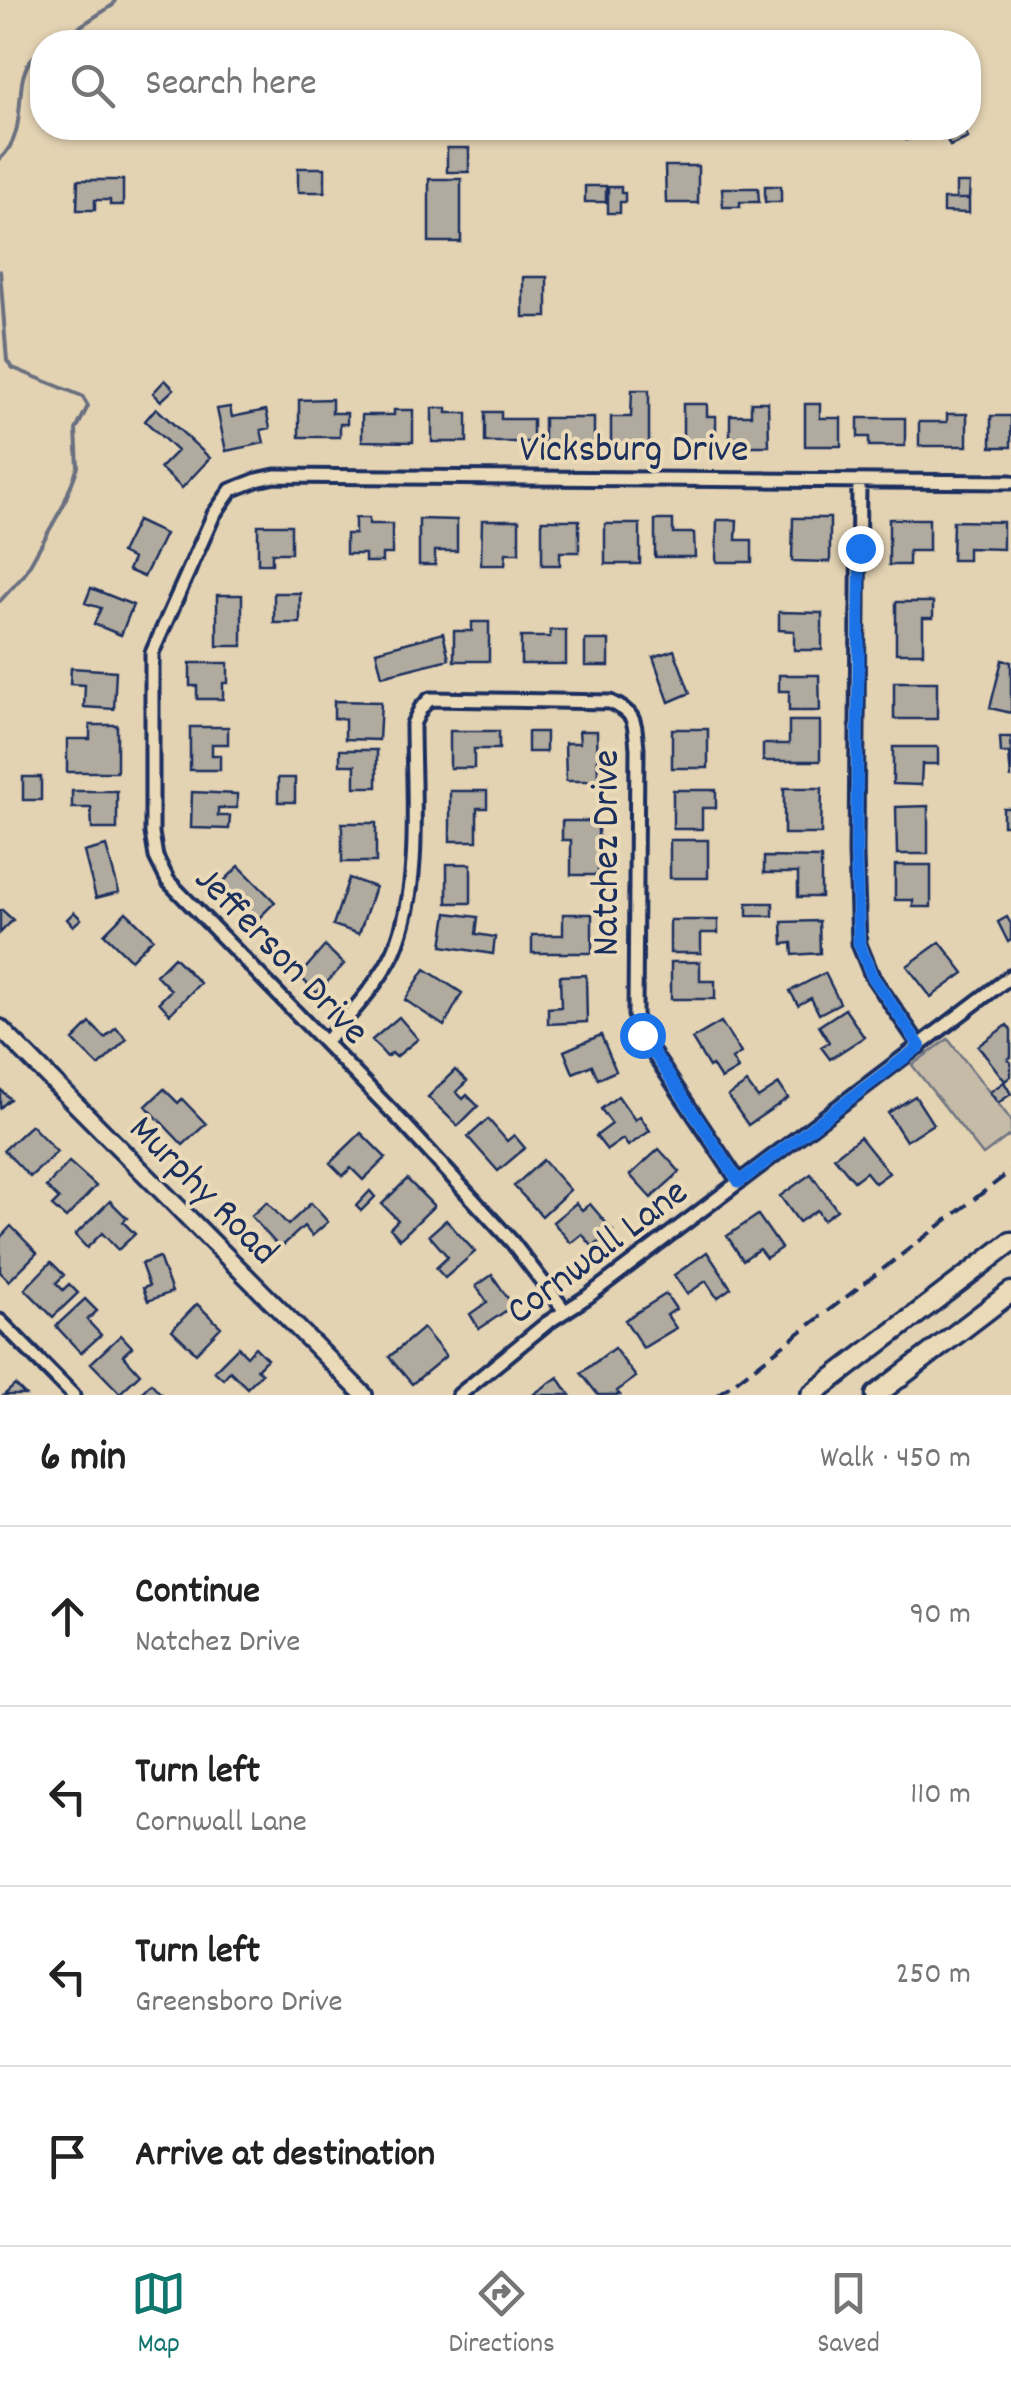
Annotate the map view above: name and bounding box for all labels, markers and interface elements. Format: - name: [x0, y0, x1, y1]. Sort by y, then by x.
- search box: [30, 30, 981, 140]
- icon: search: [65, 58, 120, 113]
- text: Search here: [145, 58, 317, 113]
- street label: Vicksburg Drive: [519, 424, 749, 481]
- route end: [838, 526, 884, 572]
- street label: Natchez Drive: [581, 750, 638, 956]
- street label: Jefferson Drive: [179, 855, 380, 1060]
- route start: [620, 1013, 666, 1059]
- street label: Murphy Road: [113, 1104, 290, 1281]
- street label: Cornwall Lane: [496, 1167, 702, 1342]
- text: 6 min: [40, 1430, 126, 1490]
- text: Walk · 450 m: [820, 1437, 971, 1483]
- text: Continue: [135, 1566, 260, 1621]
- icon: ahead: [40, 1589, 95, 1644]
- text: 90 m: [910, 1593, 971, 1639]
- text: Natchez Drive: [135, 1621, 300, 1667]
- text: Turn left: [135, 1746, 260, 1801]
- icon: left: [40, 1769, 95, 1824]
- text: 110 m: [910, 1773, 971, 1819]
- text: Cornwall Lane: [135, 1801, 307, 1847]
- text: Turn left: [135, 1926, 260, 1981]
- icon: left: [40, 1949, 95, 2004]
- text: 250 m: [895, 1953, 971, 1999]
- text: Greensboro Drive: [135, 1981, 343, 2027]
- icon: arrive: [40, 2129, 95, 2184]
- text: Arrive at destination: [135, 2129, 435, 2184]
- tab: Map: [131, 2266, 186, 2366]
- tab: Directions: [449, 2266, 555, 2366]
- tab: Saved: [817, 2266, 880, 2366]

